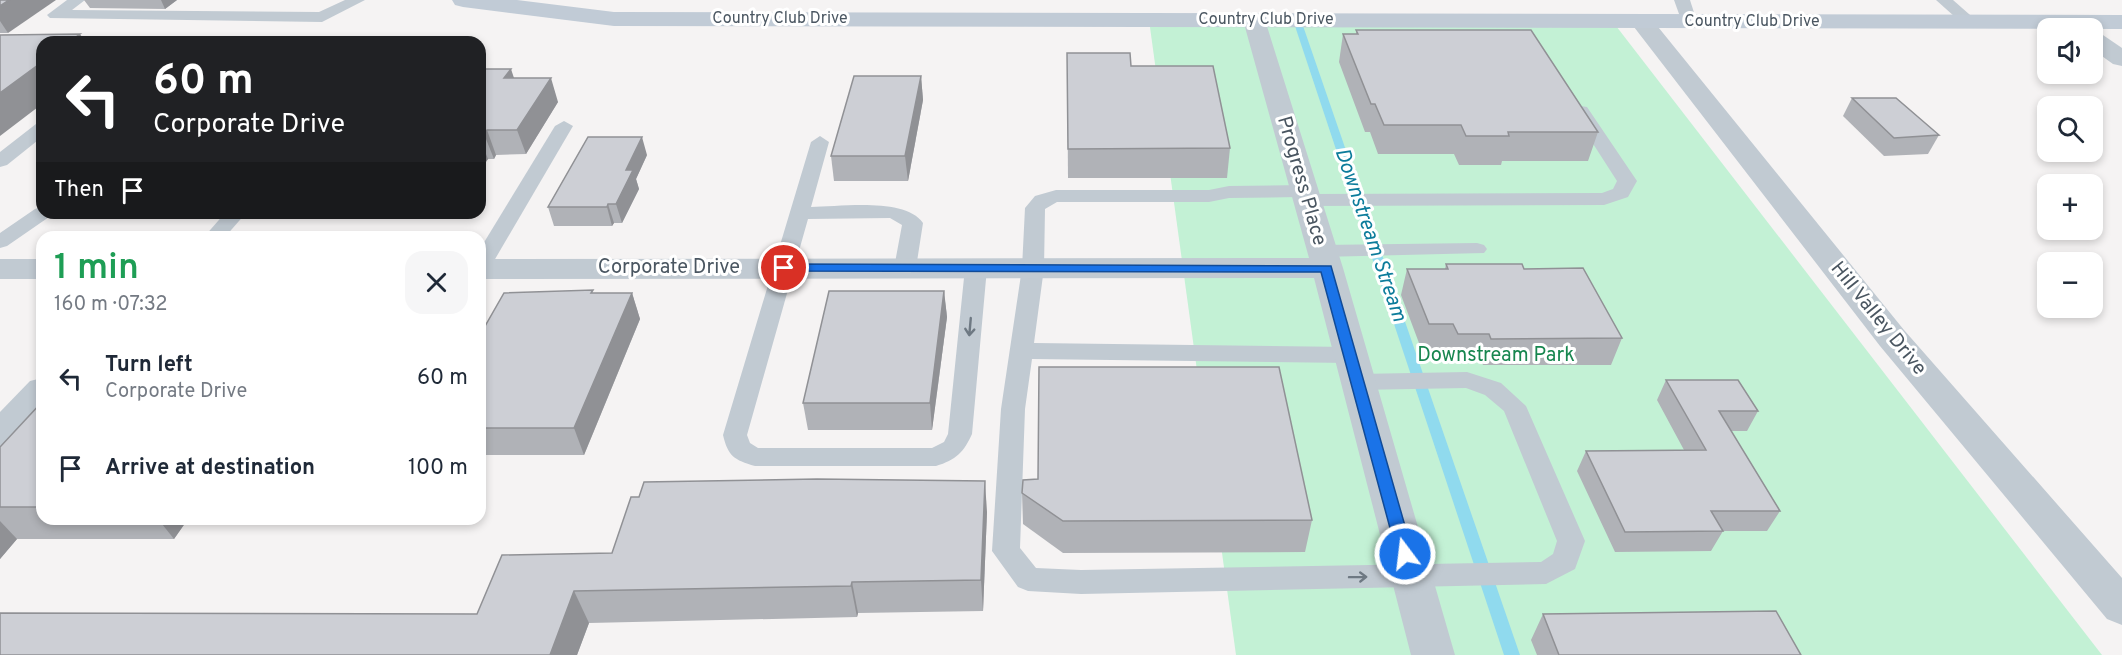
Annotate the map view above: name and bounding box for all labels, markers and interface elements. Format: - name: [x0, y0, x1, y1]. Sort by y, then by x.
- street label: Country Club Drive: [712, 9, 848, 29]
- street label: Country Club Drive: [1198, 10, 1334, 30]
- street label: Country Club Drive: [1684, 12, 1820, 32]
- map controls: [2037, 18, 2103, 318]
- button: sound: [2037, 18, 2103, 84]
- text: 60 m: [153, 56, 254, 109]
- icon: left: [54, 60, 132, 138]
- button: search: [2037, 96, 2103, 162]
- text: Corporate Drive: [153, 108, 345, 142]
- street label: Progress Place: [1270, 113, 1332, 249]
- water label: Downstream Stream: [1328, 145, 1413, 326]
- icon: arrive: [116, 174, 149, 207]
- button: +: [2037, 174, 2103, 240]
- text: Then: [54, 177, 104, 204]
- pin: [758, 242, 809, 293]
- text: 1 min: [54, 246, 139, 292]
- button: close: [405, 251, 468, 314]
- icon: arrive: [767, 251, 800, 284]
- button: −: [2037, 252, 2103, 318]
- street label: Corporate Drive: [598, 255, 740, 281]
- street label: Hill Valley Drive: [1824, 257, 1932, 381]
- text: 160 m · 07:32: [54, 292, 168, 318]
- one-way arrow: [964, 316, 975, 336]
- park label: Downstream Park: [1417, 343, 1575, 369]
- text: Turn left: [105, 352, 193, 379]
- icon: left: [54, 362, 87, 395]
- text: 60 m: [417, 365, 468, 392]
- text: Corporate Drive: [105, 379, 247, 405]
- icon: arrive: [54, 452, 87, 485]
- text: Arrive at destination: [105, 455, 315, 482]
- text: 100 m: [408, 455, 468, 482]
- position arrow: [1373, 522, 1437, 586]
- one-way arrow: [1347, 571, 1367, 582]

